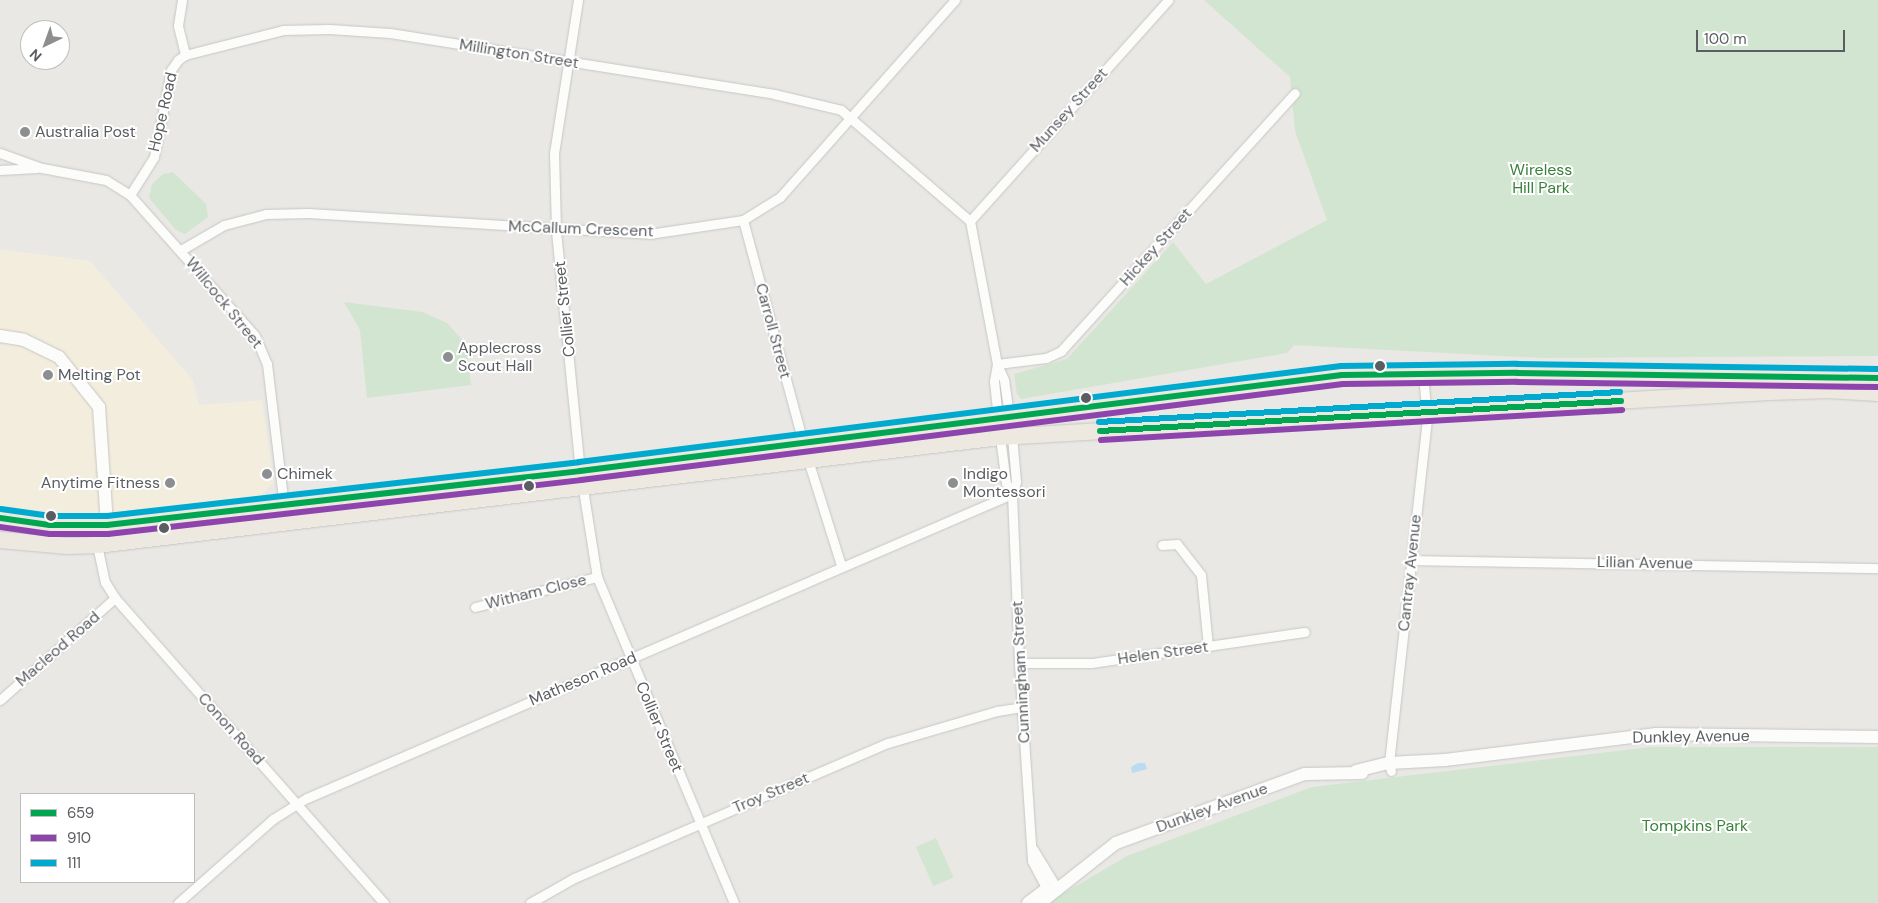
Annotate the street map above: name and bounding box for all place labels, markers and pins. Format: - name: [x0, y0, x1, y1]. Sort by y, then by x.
- place label: Australia Post: [35, 122, 136, 142]
- marker: Australia Post: [19, 126, 31, 138]
- place label: Applecross Scout Hall: [458, 338, 542, 376]
- marker: Applecross Scout Hall: [442, 351, 454, 363]
- unlabelled marker: [1375, 361, 1385, 371]
- place label: Melting Pot: [58, 365, 141, 385]
- marker: Melting Pot: [42, 369, 54, 381]
- unlabelled marker: [1081, 393, 1091, 403]
- place label: Chimek: [277, 464, 333, 484]
- place label: Indigo Montessori: [963, 464, 1046, 502]
- marker: Chimek: [261, 468, 273, 480]
- place label: Anytime Fitness: [41, 473, 160, 493]
- marker: Anytime Fitness: [164, 477, 176, 489]
- marker: Indigo Montessori: [947, 477, 959, 489]
- unlabelled marker: [524, 481, 534, 491]
- unlabelled marker: [46, 511, 56, 521]
- unlabelled marker: [159, 523, 169, 533]

